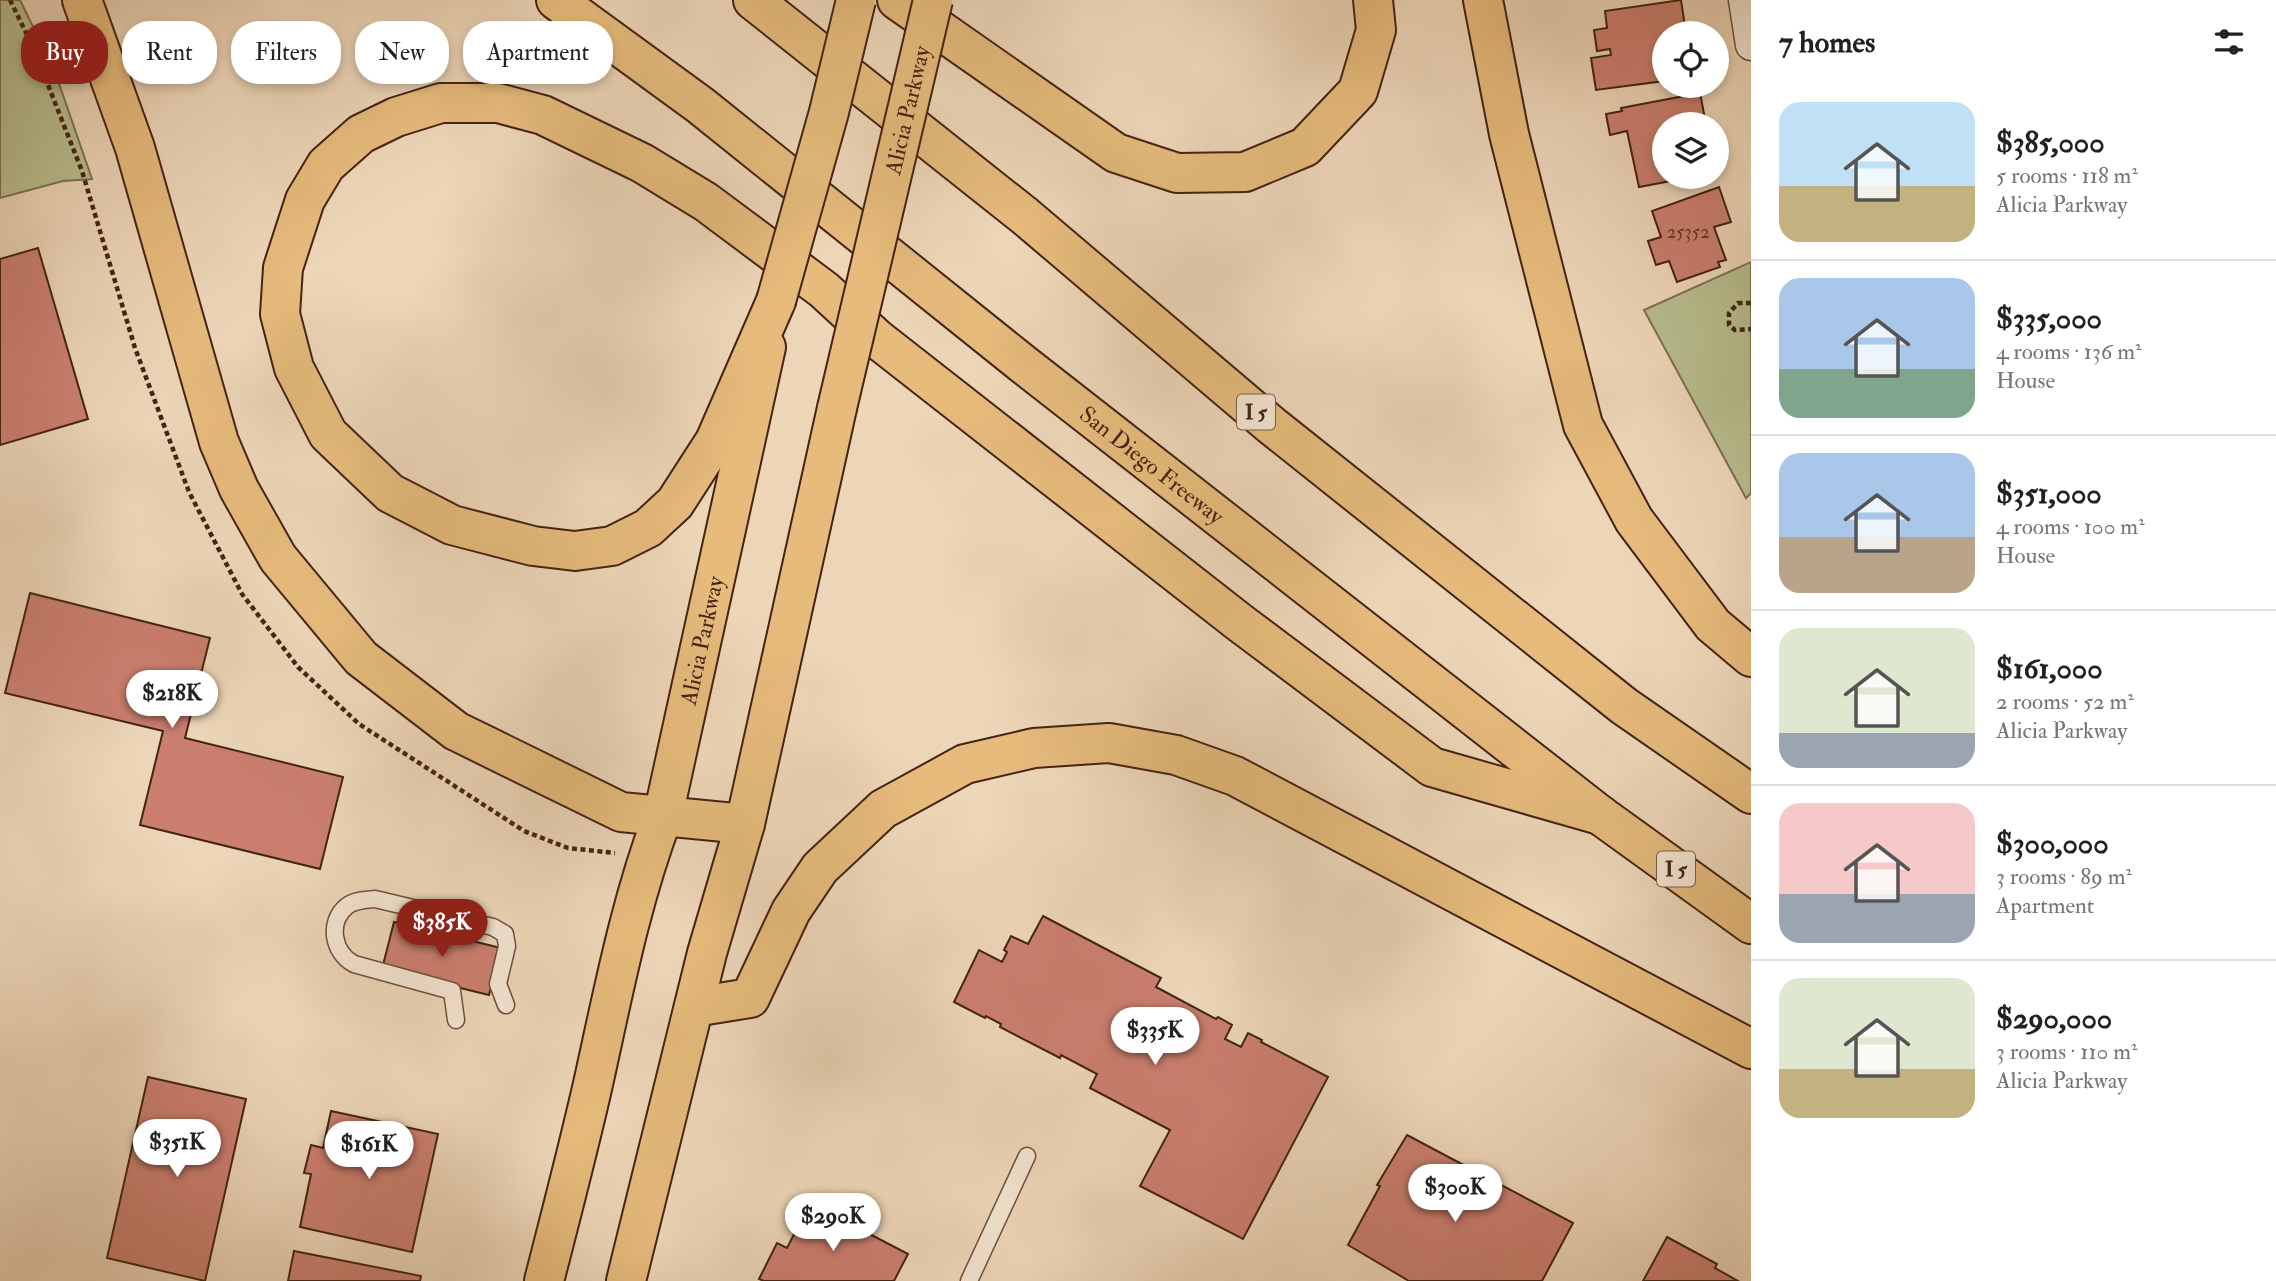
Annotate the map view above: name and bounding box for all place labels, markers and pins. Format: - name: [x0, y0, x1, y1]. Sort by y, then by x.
- pin: $218K: [123, 670, 221, 730]
- pin: $385K: [393, 900, 491, 959]
- pin: $335K: [1106, 1007, 1204, 1067]
- pin: $351K: [128, 1120, 226, 1179]
- pin: $161K: [320, 1122, 418, 1181]
- pin: $300K: [1406, 1164, 1504, 1224]
- pin: $290K: [784, 1194, 882, 1253]

